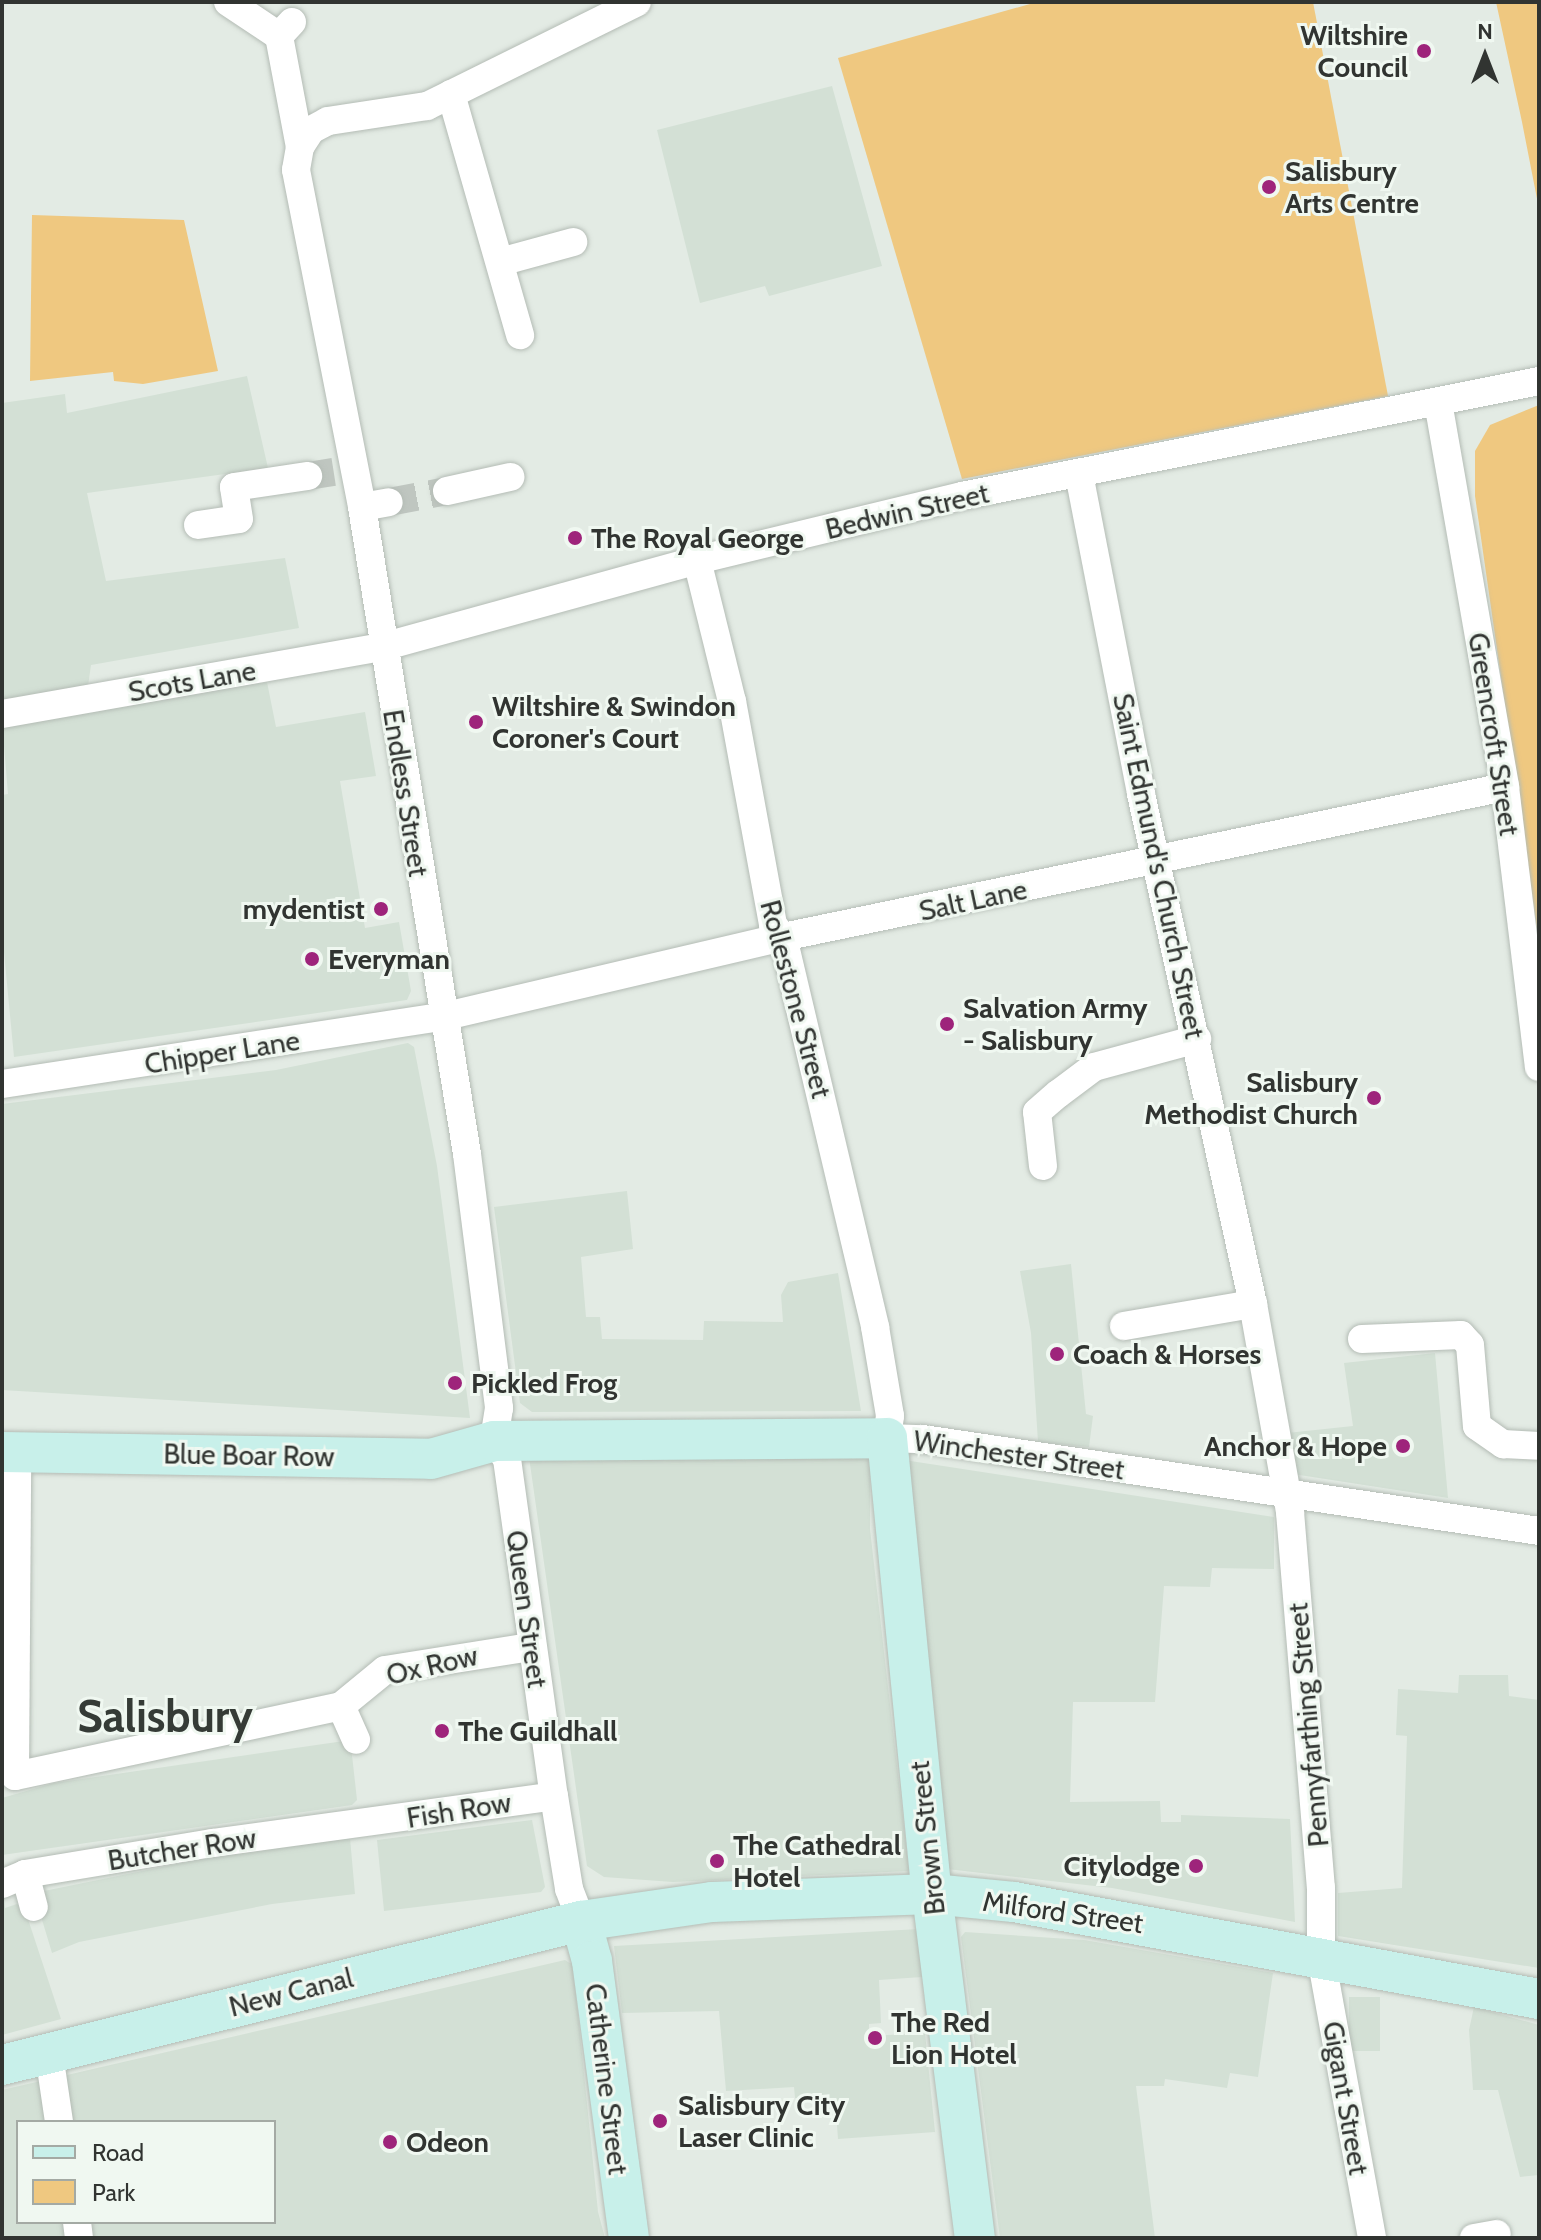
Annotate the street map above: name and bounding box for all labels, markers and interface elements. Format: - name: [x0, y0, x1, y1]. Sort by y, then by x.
- north arrow: [1445, 16, 1525, 96]
- place label: Wiltshire Council: [1300, 18, 1408, 84]
- text: N: [1477, 18, 1493, 45]
- marker: Wiltshire Council: [1415, 42, 1433, 60]
- place label: Salisbury Arts Centre: [1285, 154, 1419, 220]
- marker: Salisbury Arts Centre: [1260, 178, 1278, 196]
- street label: Bedwin Street: [822, 476, 992, 546]
- place label: The Royal George: [591, 521, 804, 555]
- marker: The Royal George: [566, 529, 584, 547]
- street label: Greencroft Street: [1461, 630, 1527, 838]
- street label: Scots Lane: [126, 653, 258, 709]
- place label: Wiltshire & Swindon Coroner's Court: [492, 689, 736, 755]
- street label: Saint Edmund's Church Street: [1106, 690, 1212, 1042]
- street label: Endless Street: [376, 707, 436, 879]
- marker: Wiltshire & Swindon Coroner's Court: [467, 713, 485, 731]
- street label: Salt Lane: [916, 872, 1030, 928]
- place label: mydentist: [243, 892, 365, 926]
- street label: Rollestone Street: [753, 896, 839, 1102]
- marker: mydentist: [372, 900, 390, 918]
- place label: Everyman: [328, 942, 450, 976]
- marker: Everyman: [303, 950, 321, 968]
- place label: Salvation Army - Salisbury: [963, 991, 1148, 1057]
- marker: Salvation Army - Salisbury: [938, 1015, 956, 1033]
- street label: Chipper Lane: [142, 1023, 302, 1081]
- place label: Salisbury Methodist Church: [1144, 1065, 1358, 1131]
- marker: Salisbury Methodist Church: [1365, 1089, 1383, 1107]
- place label: Coach & Horses: [1073, 1337, 1261, 1371]
- marker: Coach & Horses: [1048, 1345, 1066, 1363]
- place label: Pickled Frog: [471, 1366, 617, 1400]
- marker: Pickled Frog: [446, 1374, 464, 1392]
- street label: Winchester Street: [911, 1424, 1127, 1486]
- place label: Anchor & Hope: [1204, 1429, 1387, 1463]
- street label: Blue Boar Row: [163, 1437, 335, 1473]
- marker: Anchor & Hope: [1394, 1437, 1412, 1455]
- street label: Queen Street: [499, 1528, 555, 1690]
- street label: Pennyfarthing Street: [1281, 1602, 1335, 1848]
- street label: Ox Row: [383, 1638, 481, 1692]
- district label: Salisbury: [77, 1691, 253, 1743]
- place label: The Guildhall: [458, 1714, 617, 1748]
- marker: The Guildhall: [433, 1722, 451, 1740]
- street label: Brown Street: [902, 1759, 952, 1917]
- street label: Fish Row: [404, 1785, 514, 1835]
- street label: Butcher Row: [105, 1821, 259, 1877]
- place label: The Cathedral Hotel: [733, 1828, 901, 1894]
- place label: Citylodge: [1063, 1849, 1180, 1883]
- marker: The Cathedral Hotel: [708, 1852, 726, 1870]
- marker: Citylodge: [1187, 1857, 1205, 1875]
- street label: Milford Street: [981, 1884, 1145, 1940]
- street label: New Canal: [225, 1960, 357, 2024]
- street label: Catherine Street: [579, 1981, 635, 2177]
- place label: The Red Lion Hotel: [891, 2005, 1017, 2071]
- street label: Gigant Street: [1316, 2019, 1376, 2177]
- marker: The Red Lion Hotel: [866, 2029, 884, 2047]
- place label: Salisbury City Laser Clinic: [678, 2088, 845, 2154]
- marker: Salisbury City Laser Clinic: [649, 2110, 671, 2132]
- legend: [16, 2120, 276, 2224]
- place label: Odeon: [406, 2125, 489, 2159]
- marker: Odeon: [381, 2133, 399, 2151]
- text: Road: [92, 2138, 144, 2167]
- text: Park: [92, 2178, 135, 2207]

